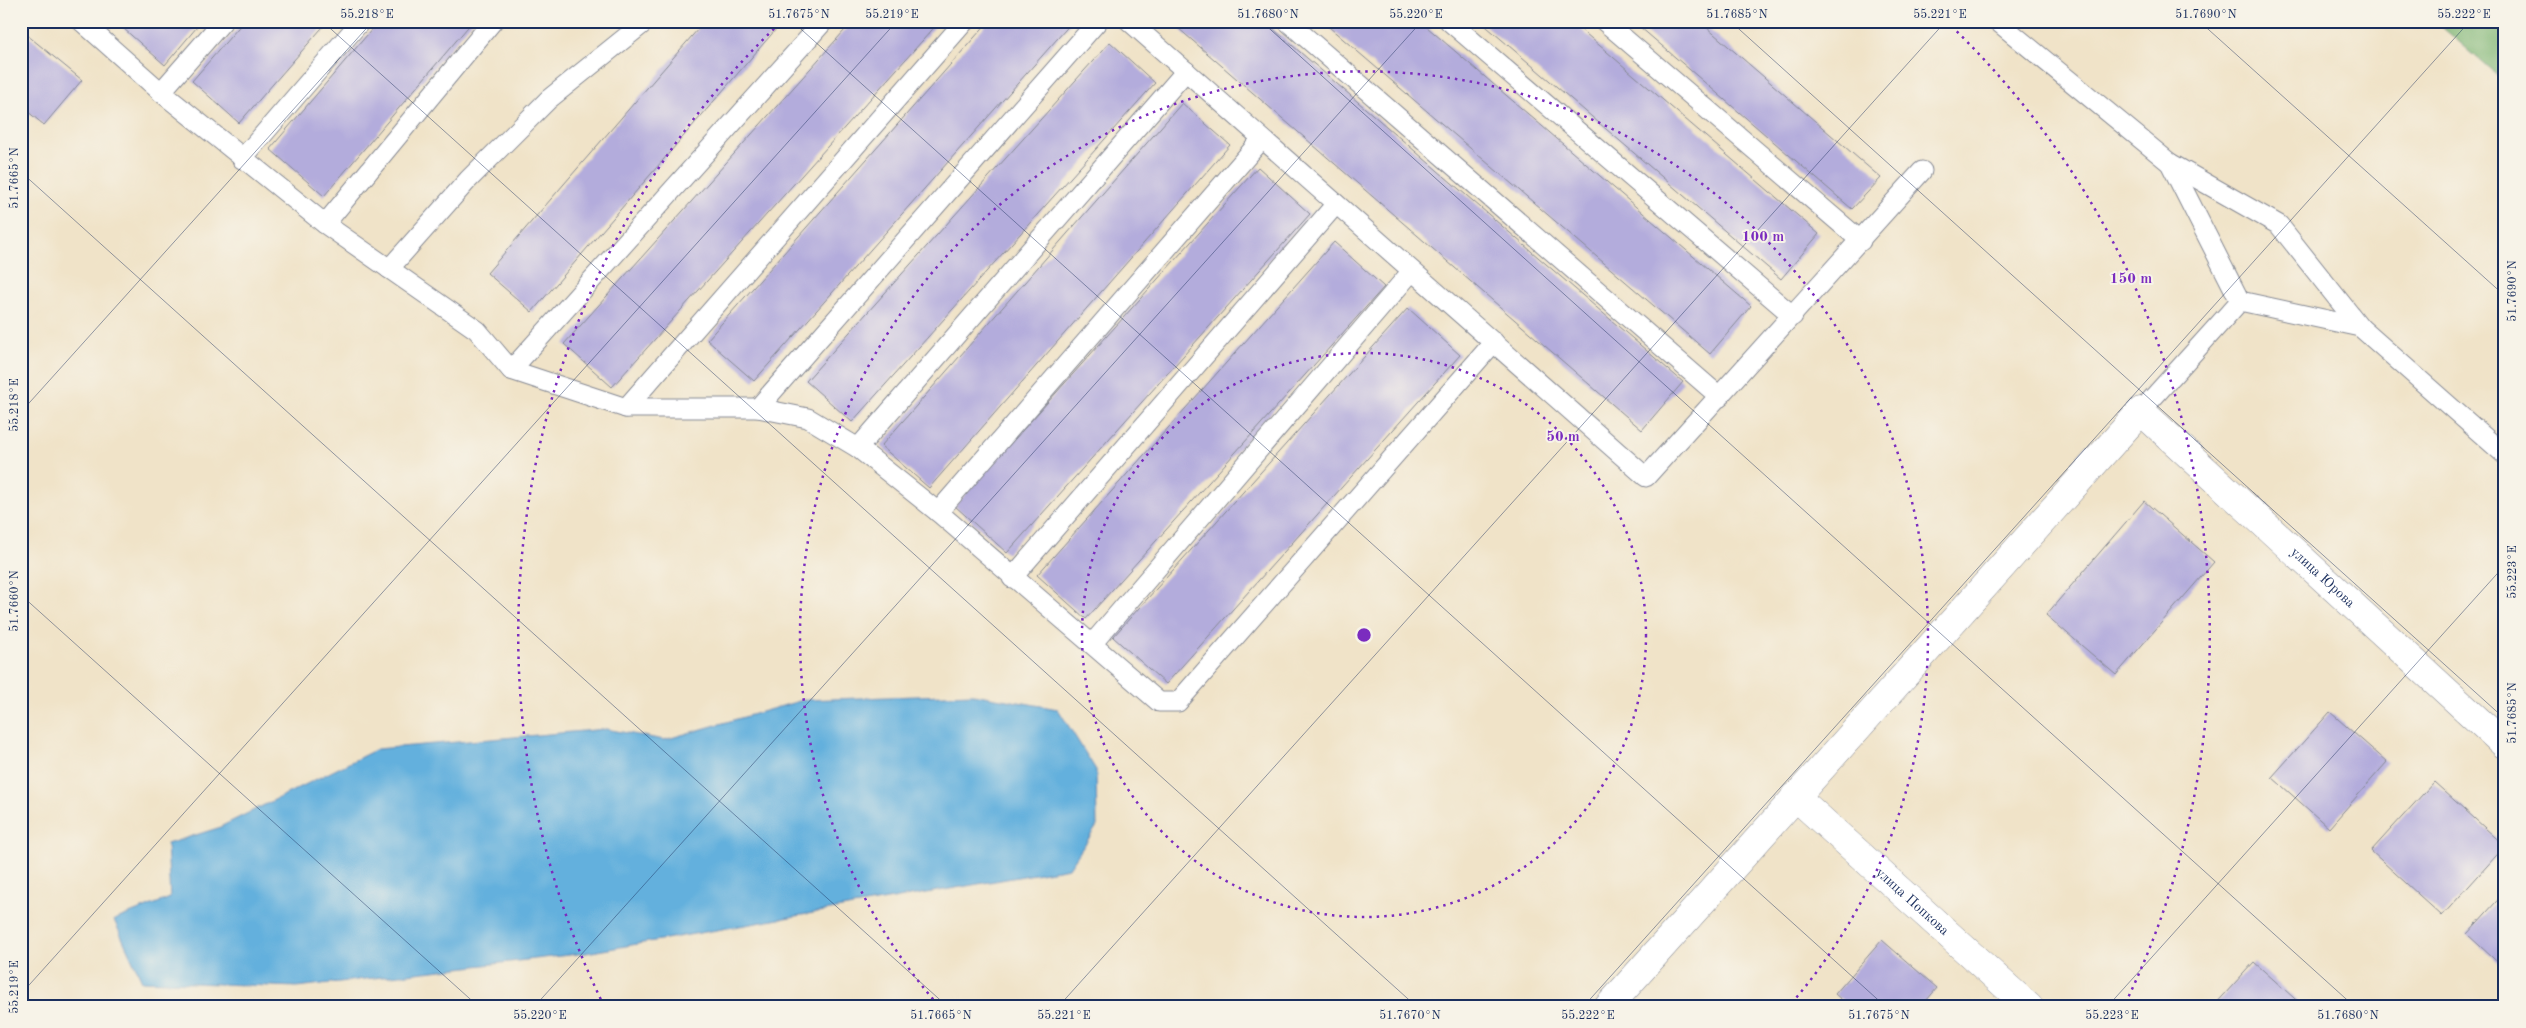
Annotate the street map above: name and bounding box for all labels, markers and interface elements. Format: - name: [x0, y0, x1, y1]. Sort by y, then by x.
- text: 55.218°E: [340, 8, 394, 21]
- text: 51.7675°N: [768, 8, 830, 21]
- text: 55.219°E: [865, 8, 919, 21]
- text: 51.7680°N: [1237, 8, 1299, 21]
- text: 55.220°E: [1389, 8, 1443, 21]
- text: 51.7685°N: [1706, 8, 1768, 21]
- text: 55.221°E: [1913, 8, 1967, 21]
- text: 51.7690°N: [2175, 8, 2237, 21]
- text: 55.222°E: [2437, 8, 2491, 21]
- text: 51.7665°N: [8, 147, 21, 209]
- text: 100 m: [1742, 230, 1784, 245]
- text: 51.7690°N: [2506, 260, 2519, 322]
- text: 150 m: [2110, 272, 2152, 287]
- text: 55.218°E: [8, 378, 21, 432]
- text: 50 m: [1546, 430, 1580, 445]
- street label: улица Юрова: [2288, 545, 2357, 610]
- text: 55.223°E: [2506, 545, 2519, 599]
- text: 51.7660°N: [8, 570, 21, 632]
- centre of rings: [1355, 626, 1373, 644]
- text: 51.7685°N: [2506, 682, 2519, 744]
- street label: улица Попкова: [1873, 865, 1952, 938]
- text: 55.219°E: [8, 960, 21, 1014]
- text: 55.220°E: [513, 1009, 567, 1022]
- text: 51.7665°N: [910, 1009, 972, 1022]
- text: 55.221°E: [1037, 1009, 1091, 1022]
- text: 51.7670°N: [1379, 1009, 1441, 1022]
- text: 55.222°E: [1561, 1009, 1615, 1022]
- text: 51.7675°N: [1848, 1009, 1910, 1022]
- text: 55.223°E: [2085, 1009, 2139, 1022]
- text: 51.7680°N: [2317, 1009, 2379, 1022]

